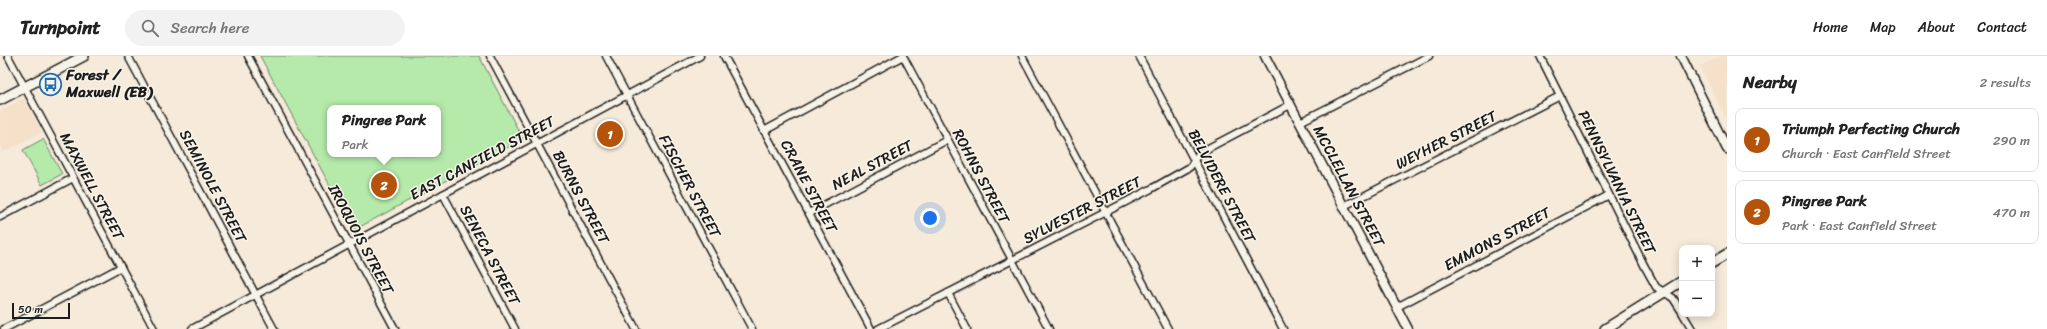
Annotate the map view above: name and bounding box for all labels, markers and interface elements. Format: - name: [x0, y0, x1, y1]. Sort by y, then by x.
- search box: [125, 10, 405, 46]
- text: Turnpoint: [20, 11, 101, 44]
- text: Search here: [171, 15, 250, 41]
- text: Home: [1813, 15, 1848, 40]
- text: Map: [1870, 15, 1896, 40]
- text: About: [1918, 15, 1955, 40]
- text: Contact: [1977, 15, 2027, 40]
- icon: search: [139, 17, 161, 39]
- place label: Forest / Maxwell (EB): [65, 62, 154, 105]
- text: Nearby: [1743, 67, 1797, 97]
- bus stop icon: Forest / Maxwell (EB): [38, 71, 64, 97]
- text: 2 results: [1980, 71, 2031, 94]
- street label: WEYHER STREET: [1391, 103, 1502, 177]
- popup: [327, 105, 441, 157]
- street label: PENNSYLVANIA STREET: [1571, 106, 1664, 260]
- text: Pingree Park: [342, 107, 426, 133]
- street label: EAST CANFIELD STREET: [405, 108, 560, 207]
- text: Triumph Perfecting Church: [1782, 116, 1960, 142]
- pin: 1: [597, 119, 623, 149]
- street label: MCCLELLAN STREET: [1306, 121, 1392, 252]
- street label: ROHNS STREET: [945, 124, 1017, 229]
- street label: BELVIDERE STREET: [1181, 124, 1264, 249]
- street label: SEMINOLE STREET: [172, 125, 254, 248]
- street label: MAXWELL STREET: [53, 127, 132, 246]
- text: 1: [1754, 129, 1760, 152]
- text: 290 m: [1993, 129, 2030, 152]
- street label: FISCHER STREET: [652, 130, 729, 244]
- street label: NEAL STREET: [827, 132, 919, 197]
- text: Park: [342, 133, 368, 156]
- street label: CRANE STREET: [773, 135, 845, 239]
- text: Church · East Canfield Street: [1782, 142, 1951, 165]
- street label: BURNS STREET: [545, 145, 617, 249]
- street label: SYLVESTER STREET: [1018, 169, 1147, 251]
- pin: 2: [371, 170, 397, 200]
- street label: IROQUOIS STREET: [321, 178, 402, 300]
- text: Pingree Park: [1782, 188, 1867, 214]
- street label: EMMONS STREET: [1439, 199, 1556, 278]
- street label: SENECA STREET: [453, 200, 528, 311]
- text: 2: [1753, 201, 1761, 224]
- text: 470 m: [1993, 201, 2030, 224]
- your location: [920, 208, 940, 228]
- text: Park · East Canfield Street: [1782, 214, 1937, 237]
- map controls: [1679, 245, 1715, 317]
- button: +: [1679, 245, 1715, 281]
- button: −: [1679, 281, 1715, 317]
- text: 50 m: [18, 300, 43, 319]
- scale bar: [12, 301, 70, 320]

